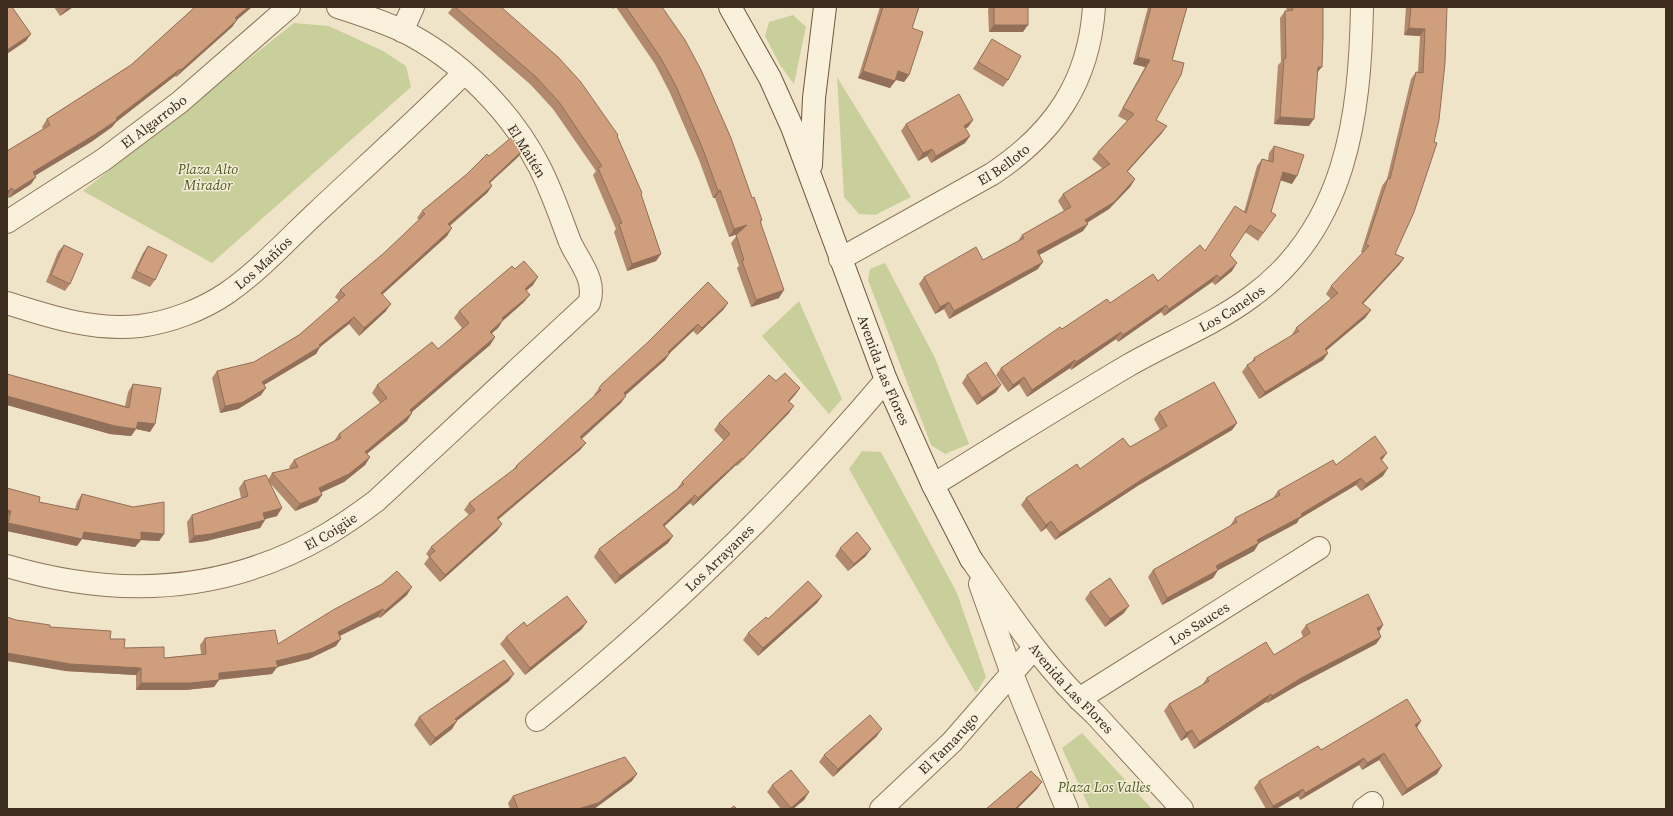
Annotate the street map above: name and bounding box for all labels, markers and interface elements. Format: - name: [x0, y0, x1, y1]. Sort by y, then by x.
- street label: El Algarrobo: [117, 90, 192, 153]
- street label: El Maitén: [503, 120, 552, 182]
- street label: El Belloto: [974, 139, 1034, 190]
- park label: Plaza Alto Mirador: [177, 159, 238, 195]
- street label: Los Mañíos: [230, 231, 296, 294]
- street label: Los Canelos: [1195, 280, 1269, 337]
- street label: Avenida Las Flores: [853, 312, 915, 428]
- street label: El Coigüe: [301, 508, 361, 555]
- street label: Los Arrayanes: [680, 520, 758, 596]
- street label: Los Sauces: [1165, 597, 1233, 650]
- street label: Avenida Las Flores: [1024, 639, 1118, 738]
- street label: El Tamarugo: [914, 708, 983, 779]
- park label: Plaza Los Valles: [1057, 777, 1151, 797]

